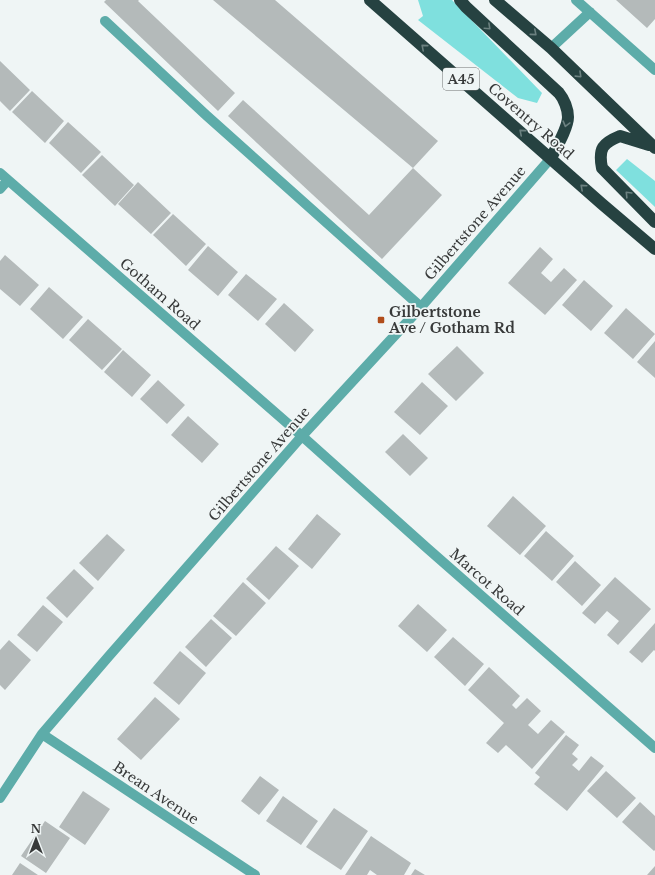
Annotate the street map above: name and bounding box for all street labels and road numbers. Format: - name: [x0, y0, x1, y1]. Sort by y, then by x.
- road number: A45: [443, 68, 479, 90]
- street label: Coventry Road: [484, 79, 578, 164]
- street label: Gilbertstone Avenue: [420, 162, 530, 284]
- street label: Gotham Road: [116, 254, 204, 334]
- street label: Gilbertstone Avenue: [204, 403, 314, 525]
- street label: Marcot Road: [446, 545, 528, 620]
- street label: Brean Avenue: [110, 758, 202, 828]

